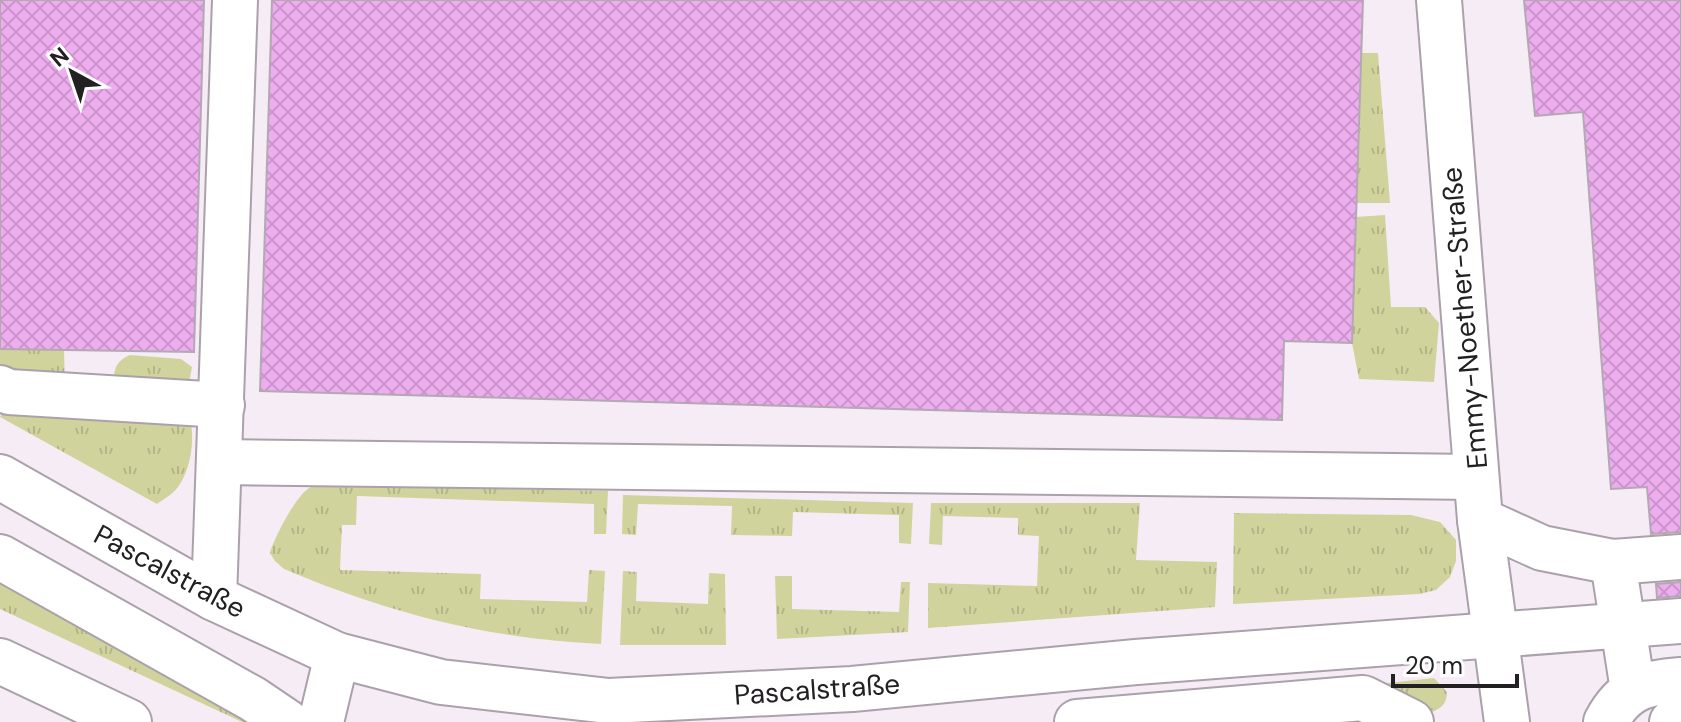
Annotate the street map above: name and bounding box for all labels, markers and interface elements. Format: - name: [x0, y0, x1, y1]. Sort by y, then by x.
- north arrow: [32, 32, 112, 112]
- text: N: [44, 41, 75, 73]
- street label: Emmy-Noether-Straße: [1433, 166, 1496, 470]
- street label: Pascalstraße: [88, 516, 252, 627]
- scale bar: [1393, 638, 1517, 688]
- text: 20 m: [1405, 650, 1463, 681]
- street label: Pascalstraße: [733, 665, 901, 714]

